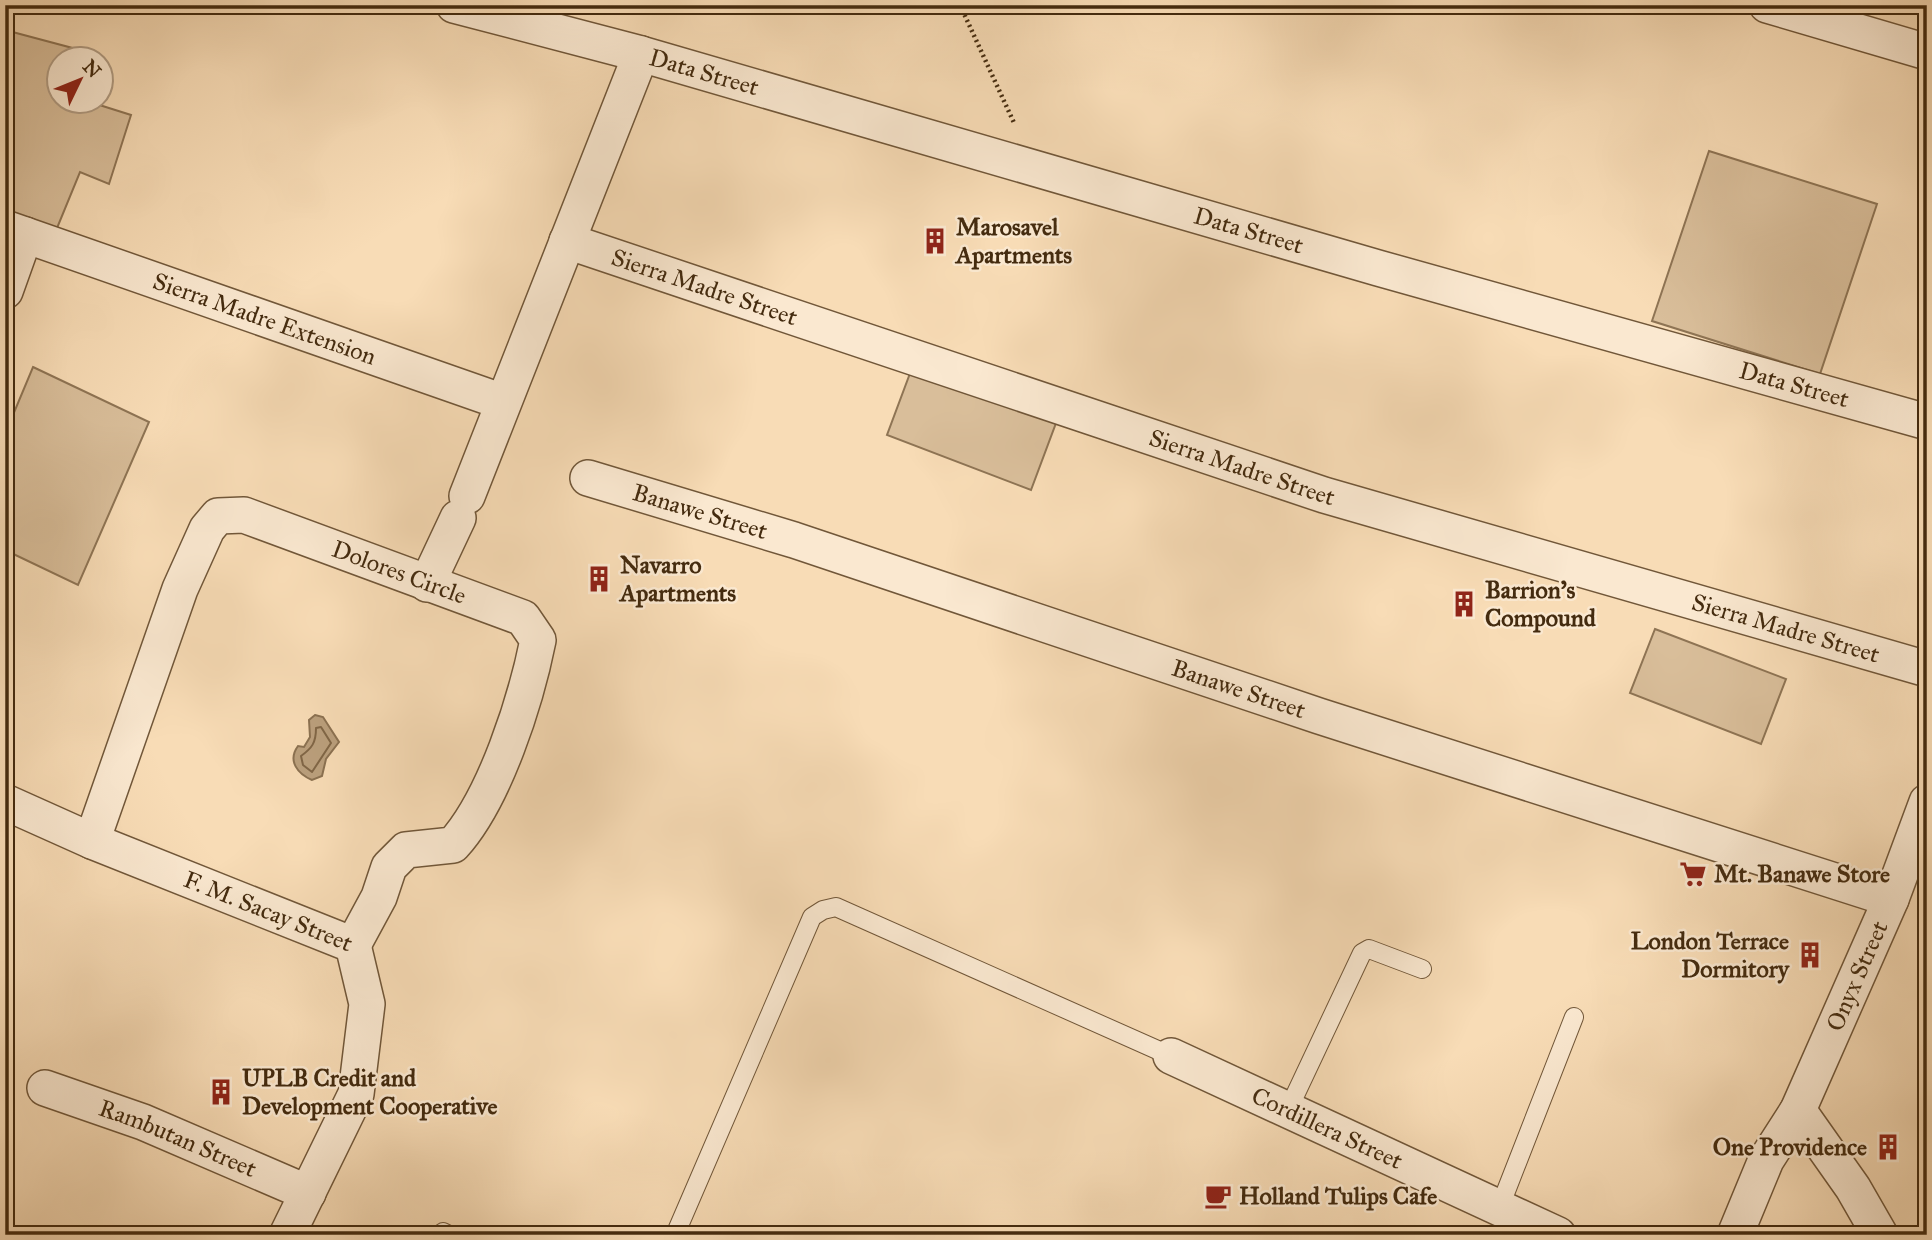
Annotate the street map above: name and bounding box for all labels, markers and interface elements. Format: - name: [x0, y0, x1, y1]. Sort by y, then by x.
- street label: Data Street: [646, 42, 763, 103]
- north arrow: [46, 46, 116, 116]
- text: N: [78, 55, 106, 82]
- street label: Data Street: [1190, 200, 1307, 261]
- place label: Marosavel Apartments: [954, 212, 1072, 270]
- building icon: Marosavel Apartments: [920, 226, 950, 256]
- street label: Sierra Madre Street: [608, 242, 802, 332]
- street label: Sierra Madre Extension: [149, 266, 380, 372]
- street label: Data Street: [1736, 355, 1853, 415]
- street label: Sierra Madre Street: [1145, 422, 1339, 513]
- street label: Banawe Street: [629, 477, 772, 546]
- street label: Dolores Circle: [328, 534, 470, 611]
- place label: Navarro Apartments: [618, 550, 736, 608]
- building icon: Navarro Apartments: [584, 564, 614, 594]
- place label: Barrion's Compound: [1485, 575, 1597, 633]
- street label: Sierra Madre Street: [1688, 587, 1884, 670]
- building icon: Barrion's Compound: [1449, 589, 1479, 619]
- street label: Banawe Street: [1168, 653, 1310, 726]
- supermarket icon: Mt. Banawe Store: [1678, 859, 1708, 889]
- place label: Mt. Banawe Store: [1714, 859, 1890, 889]
- street label: F. M. Sacay Street: [179, 864, 357, 958]
- street label: Onyx Street: [1820, 916, 1895, 1036]
- place label: London Terrace Dormitory: [1631, 926, 1791, 984]
- building icon: London Terrace Dormitory: [1795, 940, 1825, 970]
- place label: UPLB Credit and Development Cooperative: [242, 1063, 497, 1121]
- building icon: UPLB Credit and Development Cooperative: [206, 1077, 236, 1107]
- street label: Cordillera Street: [1247, 1080, 1408, 1176]
- street label: Rambutan Street: [95, 1093, 262, 1184]
- place label: One Providence: [1713, 1132, 1867, 1162]
- building icon: One Providence: [1873, 1132, 1903, 1162]
- cafe icon: Holland Tulips Cafe: [1203, 1181, 1233, 1211]
- place label: Holland Tulips Cafe: [1239, 1181, 1437, 1211]

